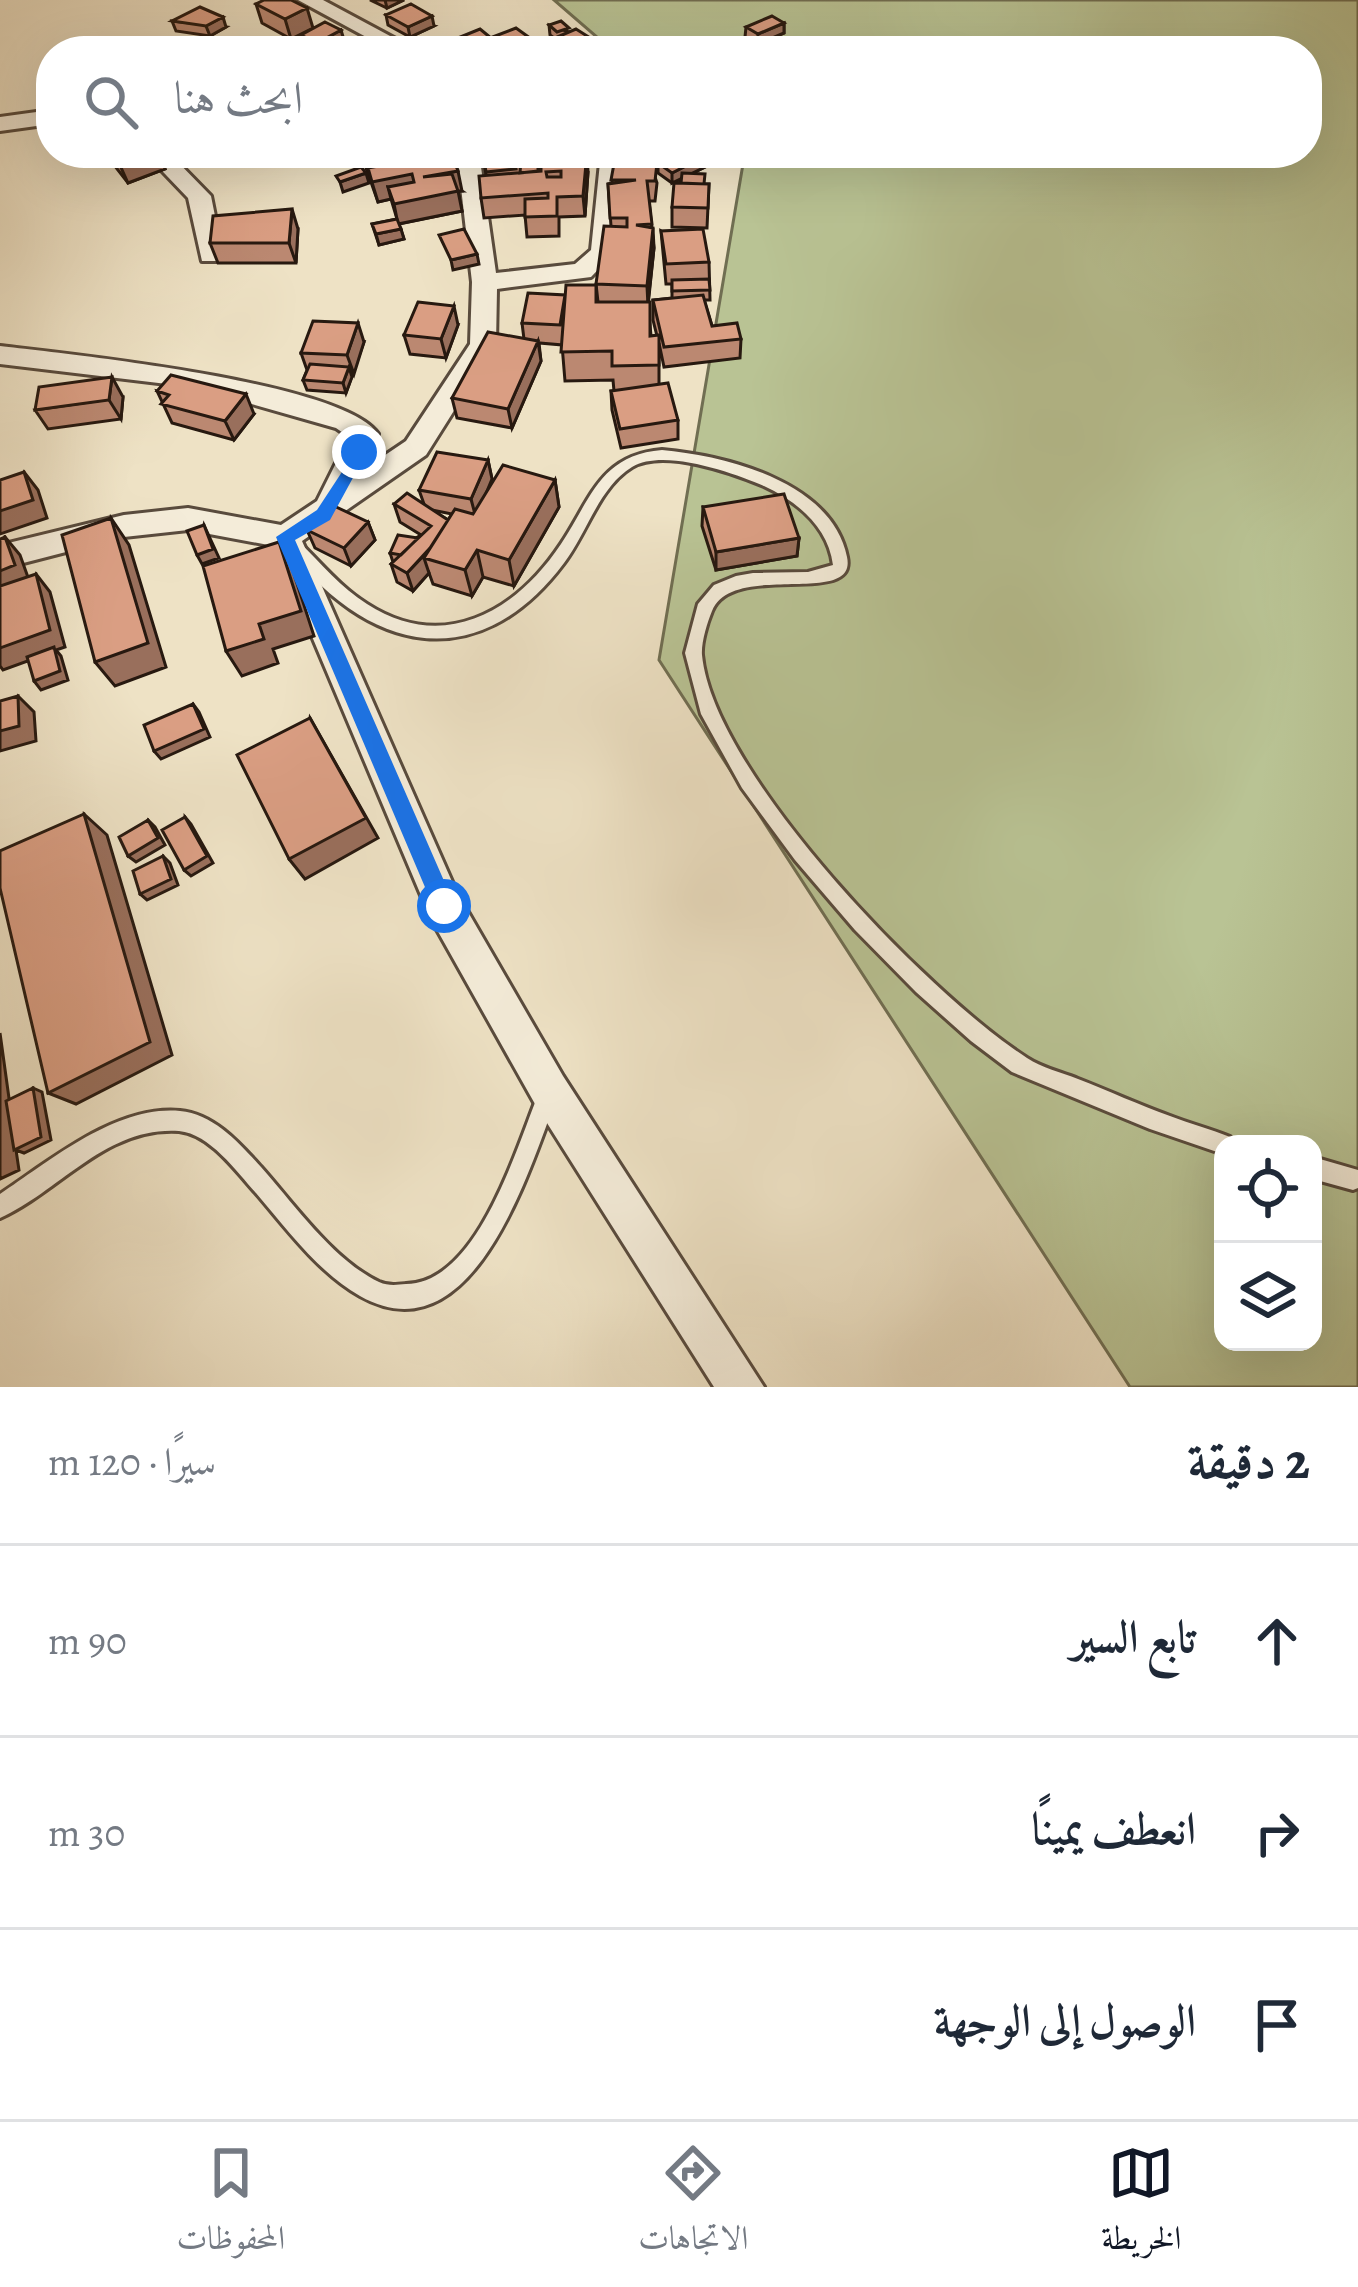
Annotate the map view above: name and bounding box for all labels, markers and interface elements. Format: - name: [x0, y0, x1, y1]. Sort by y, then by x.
- search box: [36, 36, 1322, 168]
- text: ابحث هنا: [174, 67, 303, 129]
- icon: search: [78, 69, 144, 135]
- route end: [332, 425, 386, 479]
- route start: [417, 879, 471, 933]
- map controls: [1214, 1135, 1322, 1351]
- button: locate: [1214, 1135, 1322, 1243]
- button: layers: [1214, 1243, 1322, 1351]
- text: 2 دقيقة: [1187, 1426, 1310, 1496]
- text: سيرًا · 120 m: [48, 1435, 216, 1488]
- text: تابع السير: [1071, 1606, 1196, 1668]
- icon: ahead: [1244, 1608, 1310, 1674]
- text: 90 m: [48, 1614, 127, 1667]
- text: انعطف يمينًا: [1031, 1798, 1196, 1860]
- icon: right: [1244, 1800, 1310, 1866]
- text: 30 m: [48, 1806, 125, 1859]
- text: الوصول إلى الوجهة: [934, 1990, 1196, 2052]
- icon: arrive: [1244, 1992, 1310, 2058]
- tab: المحفوظات: [176, 2140, 285, 2270]
- tab: الاتجاهات: [638, 2140, 748, 2270]
- tab: الخريطة: [1101, 2140, 1182, 2270]

